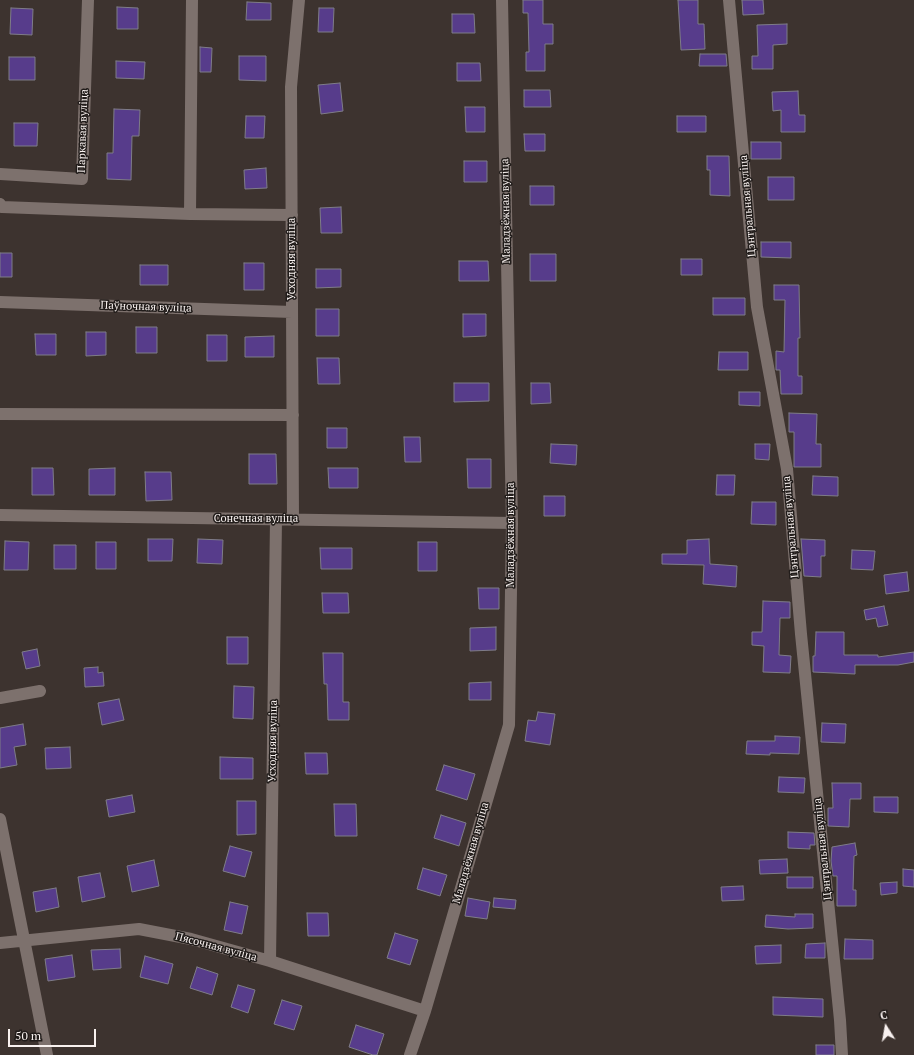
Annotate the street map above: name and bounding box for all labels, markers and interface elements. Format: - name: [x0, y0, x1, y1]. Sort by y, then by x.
- street label: Паркавая вуліца: [75, 89, 91, 173]
- street label: Цэнтральная вуліца: [737, 154, 759, 258]
- street label: Маладзёжная вуліца: [498, 158, 514, 264]
- street label: Усходняя вуліца: [285, 218, 299, 300]
- street label: Паўночная вуліца: [100, 299, 192, 315]
- street label: Цэнтральная вуліца: [780, 475, 802, 579]
- street label: Маладзёжная вуліца: [504, 483, 518, 587]
- street label: Сонечная вуліца: [214, 512, 298, 526]
- street label: Усходняя вуліца: [266, 700, 280, 782]
- street label: Цэнтральная вуліца: [811, 797, 835, 901]
- street label: Маладзёжная вуліца: [450, 801, 492, 905]
- street label: Пясочная вуліца: [174, 930, 258, 964]
- north arrow: [866, 1007, 906, 1047]
- text: С: [879, 1008, 889, 1023]
- scale bar: [10, 1021, 98, 1047]
- text: 50 m: [15, 1028, 41, 1043]

